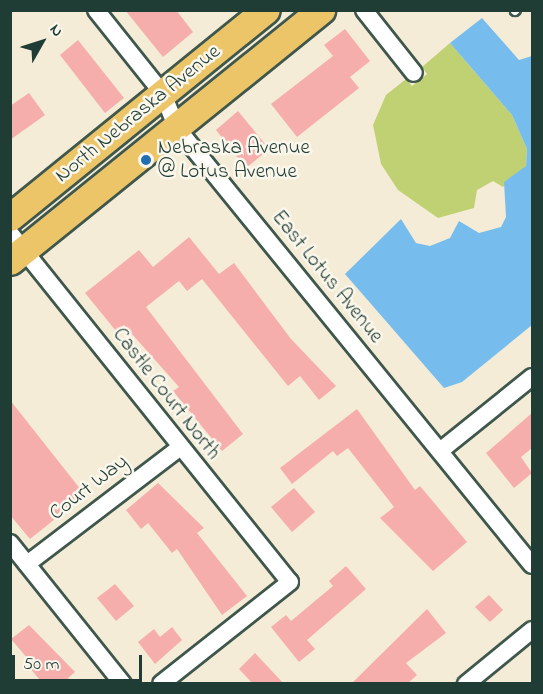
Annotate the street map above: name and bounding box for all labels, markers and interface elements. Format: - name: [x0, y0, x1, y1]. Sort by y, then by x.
- north arrow: [12, 12, 72, 72]
- text: N: [43, 19, 69, 42]
- street label: North Nebraska Avenue: [50, 39, 226, 189]
- place label: Nebraska Avenue @ Lotus Avenue: [158, 135, 310, 185]
- marker: Nebraska Avenue @ Lotus Avenue: [139, 153, 153, 167]
- street label: East Lotus Avenue: [266, 206, 388, 348]
- street label: Castle Court North: [107, 323, 225, 465]
- street label: Court Way: [45, 450, 133, 526]
- scale bar: [15, 643, 146, 681]
- text: 50 m: [23, 652, 60, 678]

